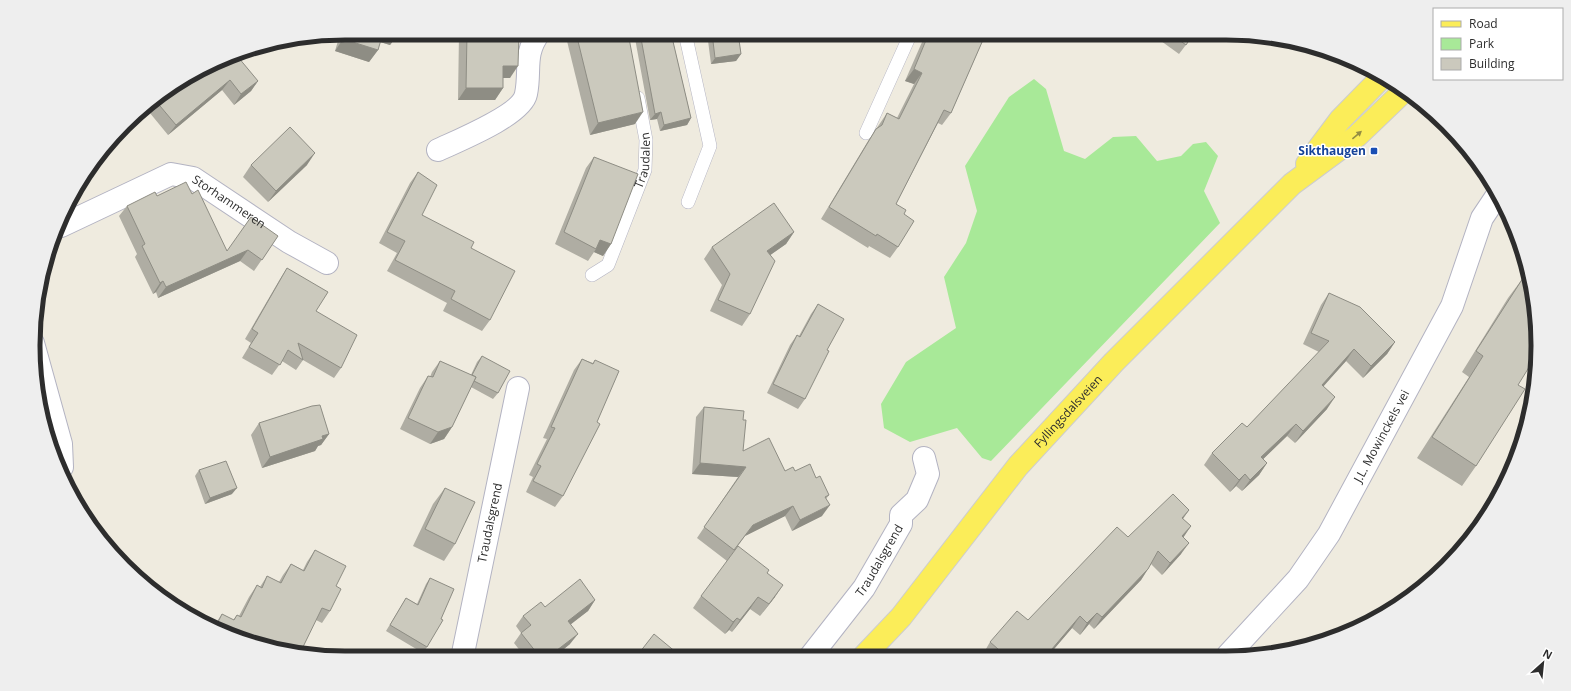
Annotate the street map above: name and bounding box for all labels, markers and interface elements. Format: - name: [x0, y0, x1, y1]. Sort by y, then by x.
- legend: [1433, 8, 1563, 80]
- text: Road: [1469, 15, 1498, 32]
- text: Park: [1469, 35, 1495, 52]
- text: Building: [1469, 55, 1515, 72]
- street label: Traudalen: [630, 131, 654, 191]
- one-way arrow: [1351, 131, 1362, 140]
- place label: Sikthaugen: [1298, 142, 1366, 159]
- marker: Sikthaugen: [1369, 146, 1379, 156]
- street label: Storhammeren: [189, 171, 269, 232]
- street label: Fyllingsdalsveien: [1030, 371, 1106, 451]
- street label: J.L. Mowinckels vei: [1349, 387, 1413, 486]
- street label: Traudalsgrend: [473, 481, 506, 564]
- street label: Traudalsgrend: [851, 521, 907, 600]
- north arrow: [1523, 643, 1563, 683]
- text: N: [1540, 645, 1555, 662]

